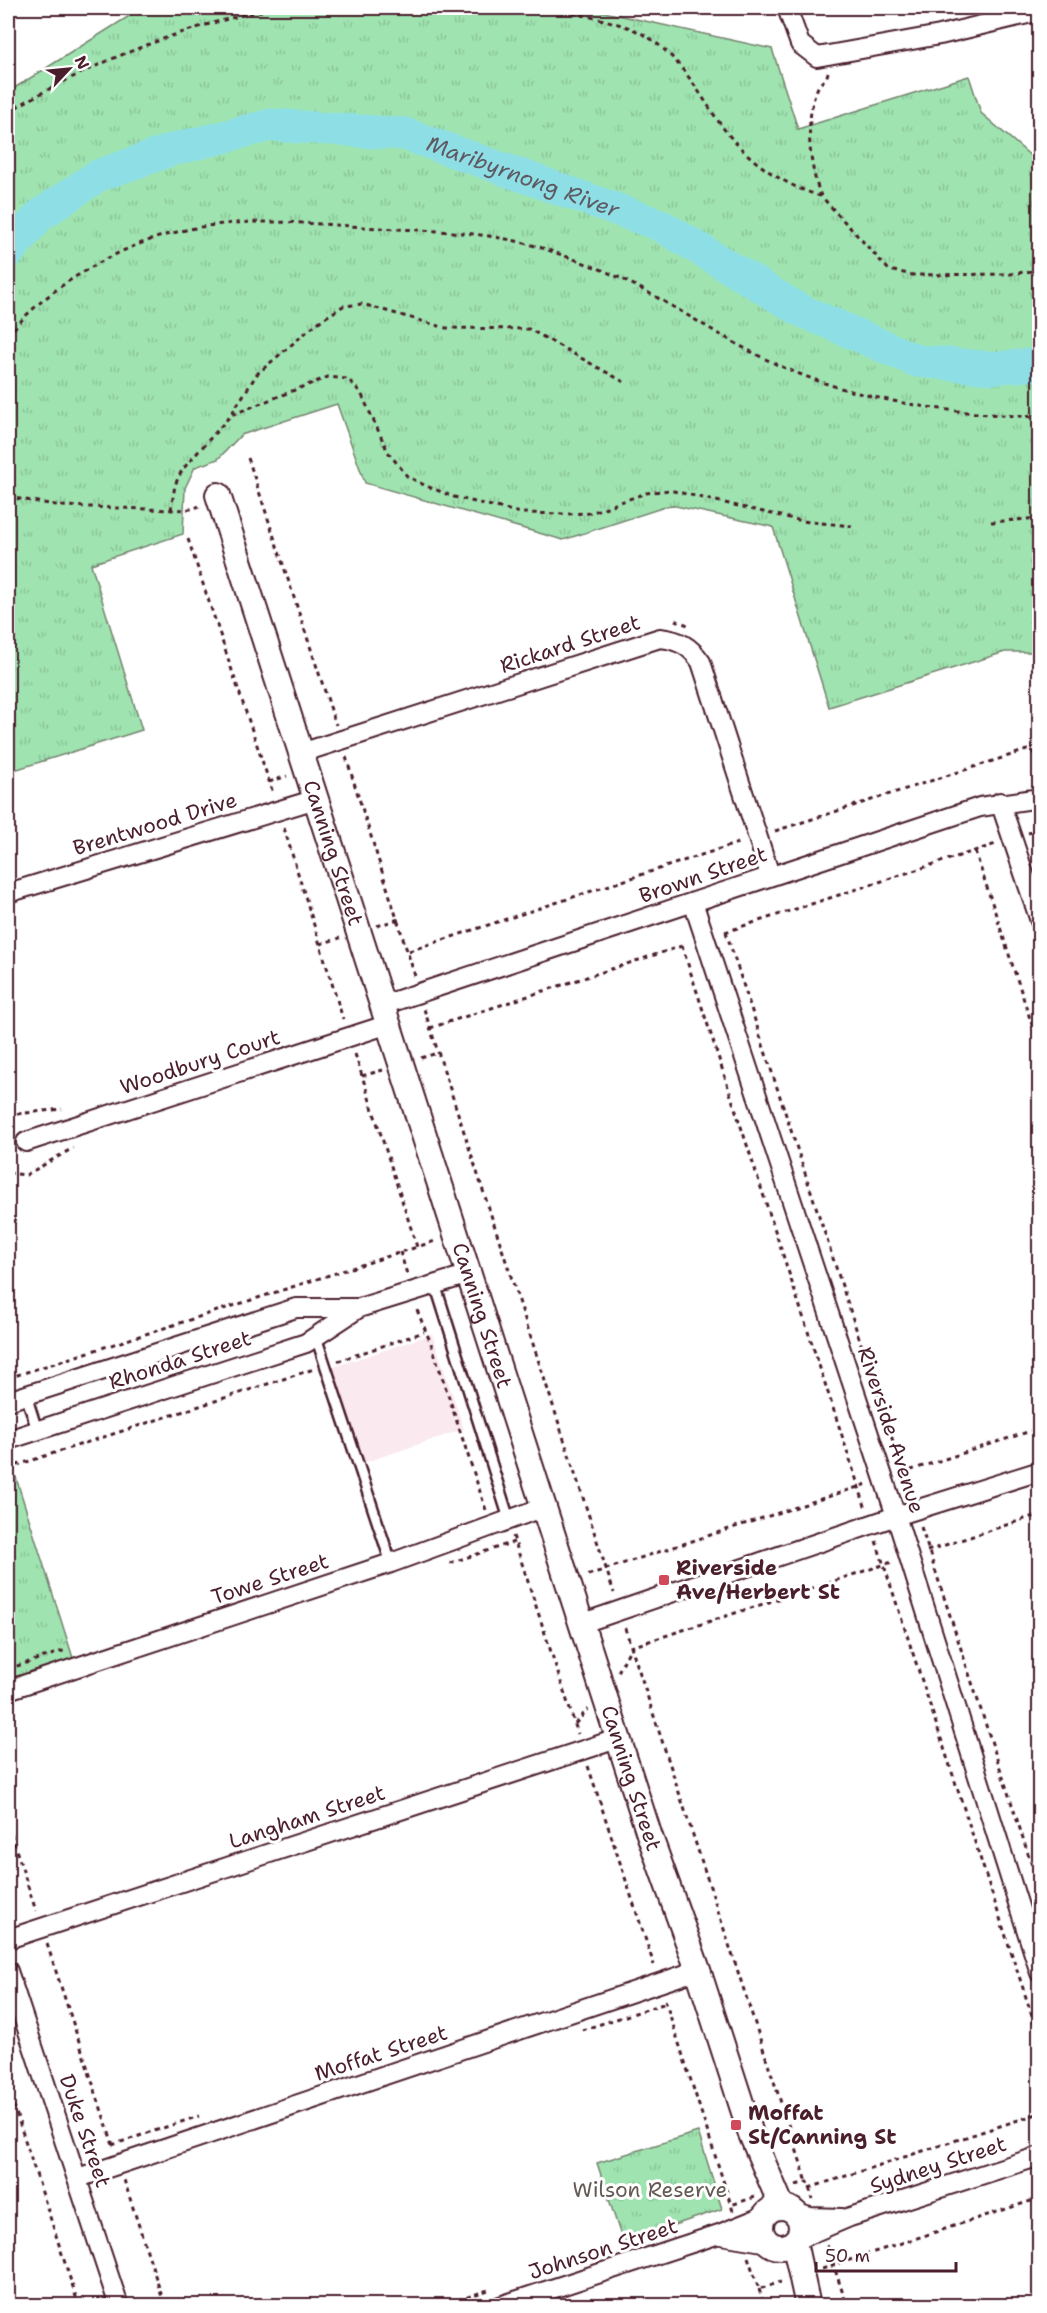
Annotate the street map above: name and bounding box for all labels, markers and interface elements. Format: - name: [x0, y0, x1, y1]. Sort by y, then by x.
- north arrow: [39, 39, 99, 99]
- text: N: [70, 52, 94, 73]
- water label: Maribyrnong River: [423, 129, 624, 225]
- street label: Rickard Street: [496, 608, 644, 680]
- street label: Canning Street: [297, 777, 370, 929]
- street label: Brentwood Drive: [70, 786, 240, 862]
- street label: Brown Street: [635, 840, 771, 910]
- street label: Woodbury Court: [116, 1023, 284, 1101]
- street label: Canning Street: [446, 1239, 519, 1392]
- street label: Rhonda Street: [105, 1324, 255, 1396]
- street label: Riverside Avenue: [851, 1343, 931, 1517]
- street label: Towe Street: [208, 1547, 332, 1611]
- place label: Riverside Ave/Herbert St: [676, 1554, 840, 1606]
- marker: Riverside Ave/Herbert St: [657, 1573, 671, 1587]
- street label: Canning Street: [595, 1702, 668, 1855]
- street label: Langham Street: [225, 1779, 389, 1855]
- street label: Moffat Street: [311, 2018, 451, 2088]
- street label: Duke Street: [53, 2071, 117, 2191]
- place label: Moffat St/Canning St: [748, 2099, 896, 2151]
- marker: Moffat St/Canning St: [729, 2118, 743, 2132]
- street label: Sydney Street: [866, 2130, 1010, 2200]
- park label: Wilson Reserve: [573, 2176, 727, 2204]
- street label: Johnson Street: [525, 2212, 681, 2286]
- scale bar: [816, 2235, 956, 2273]
- text: 50 m: [825, 2244, 870, 2268]

